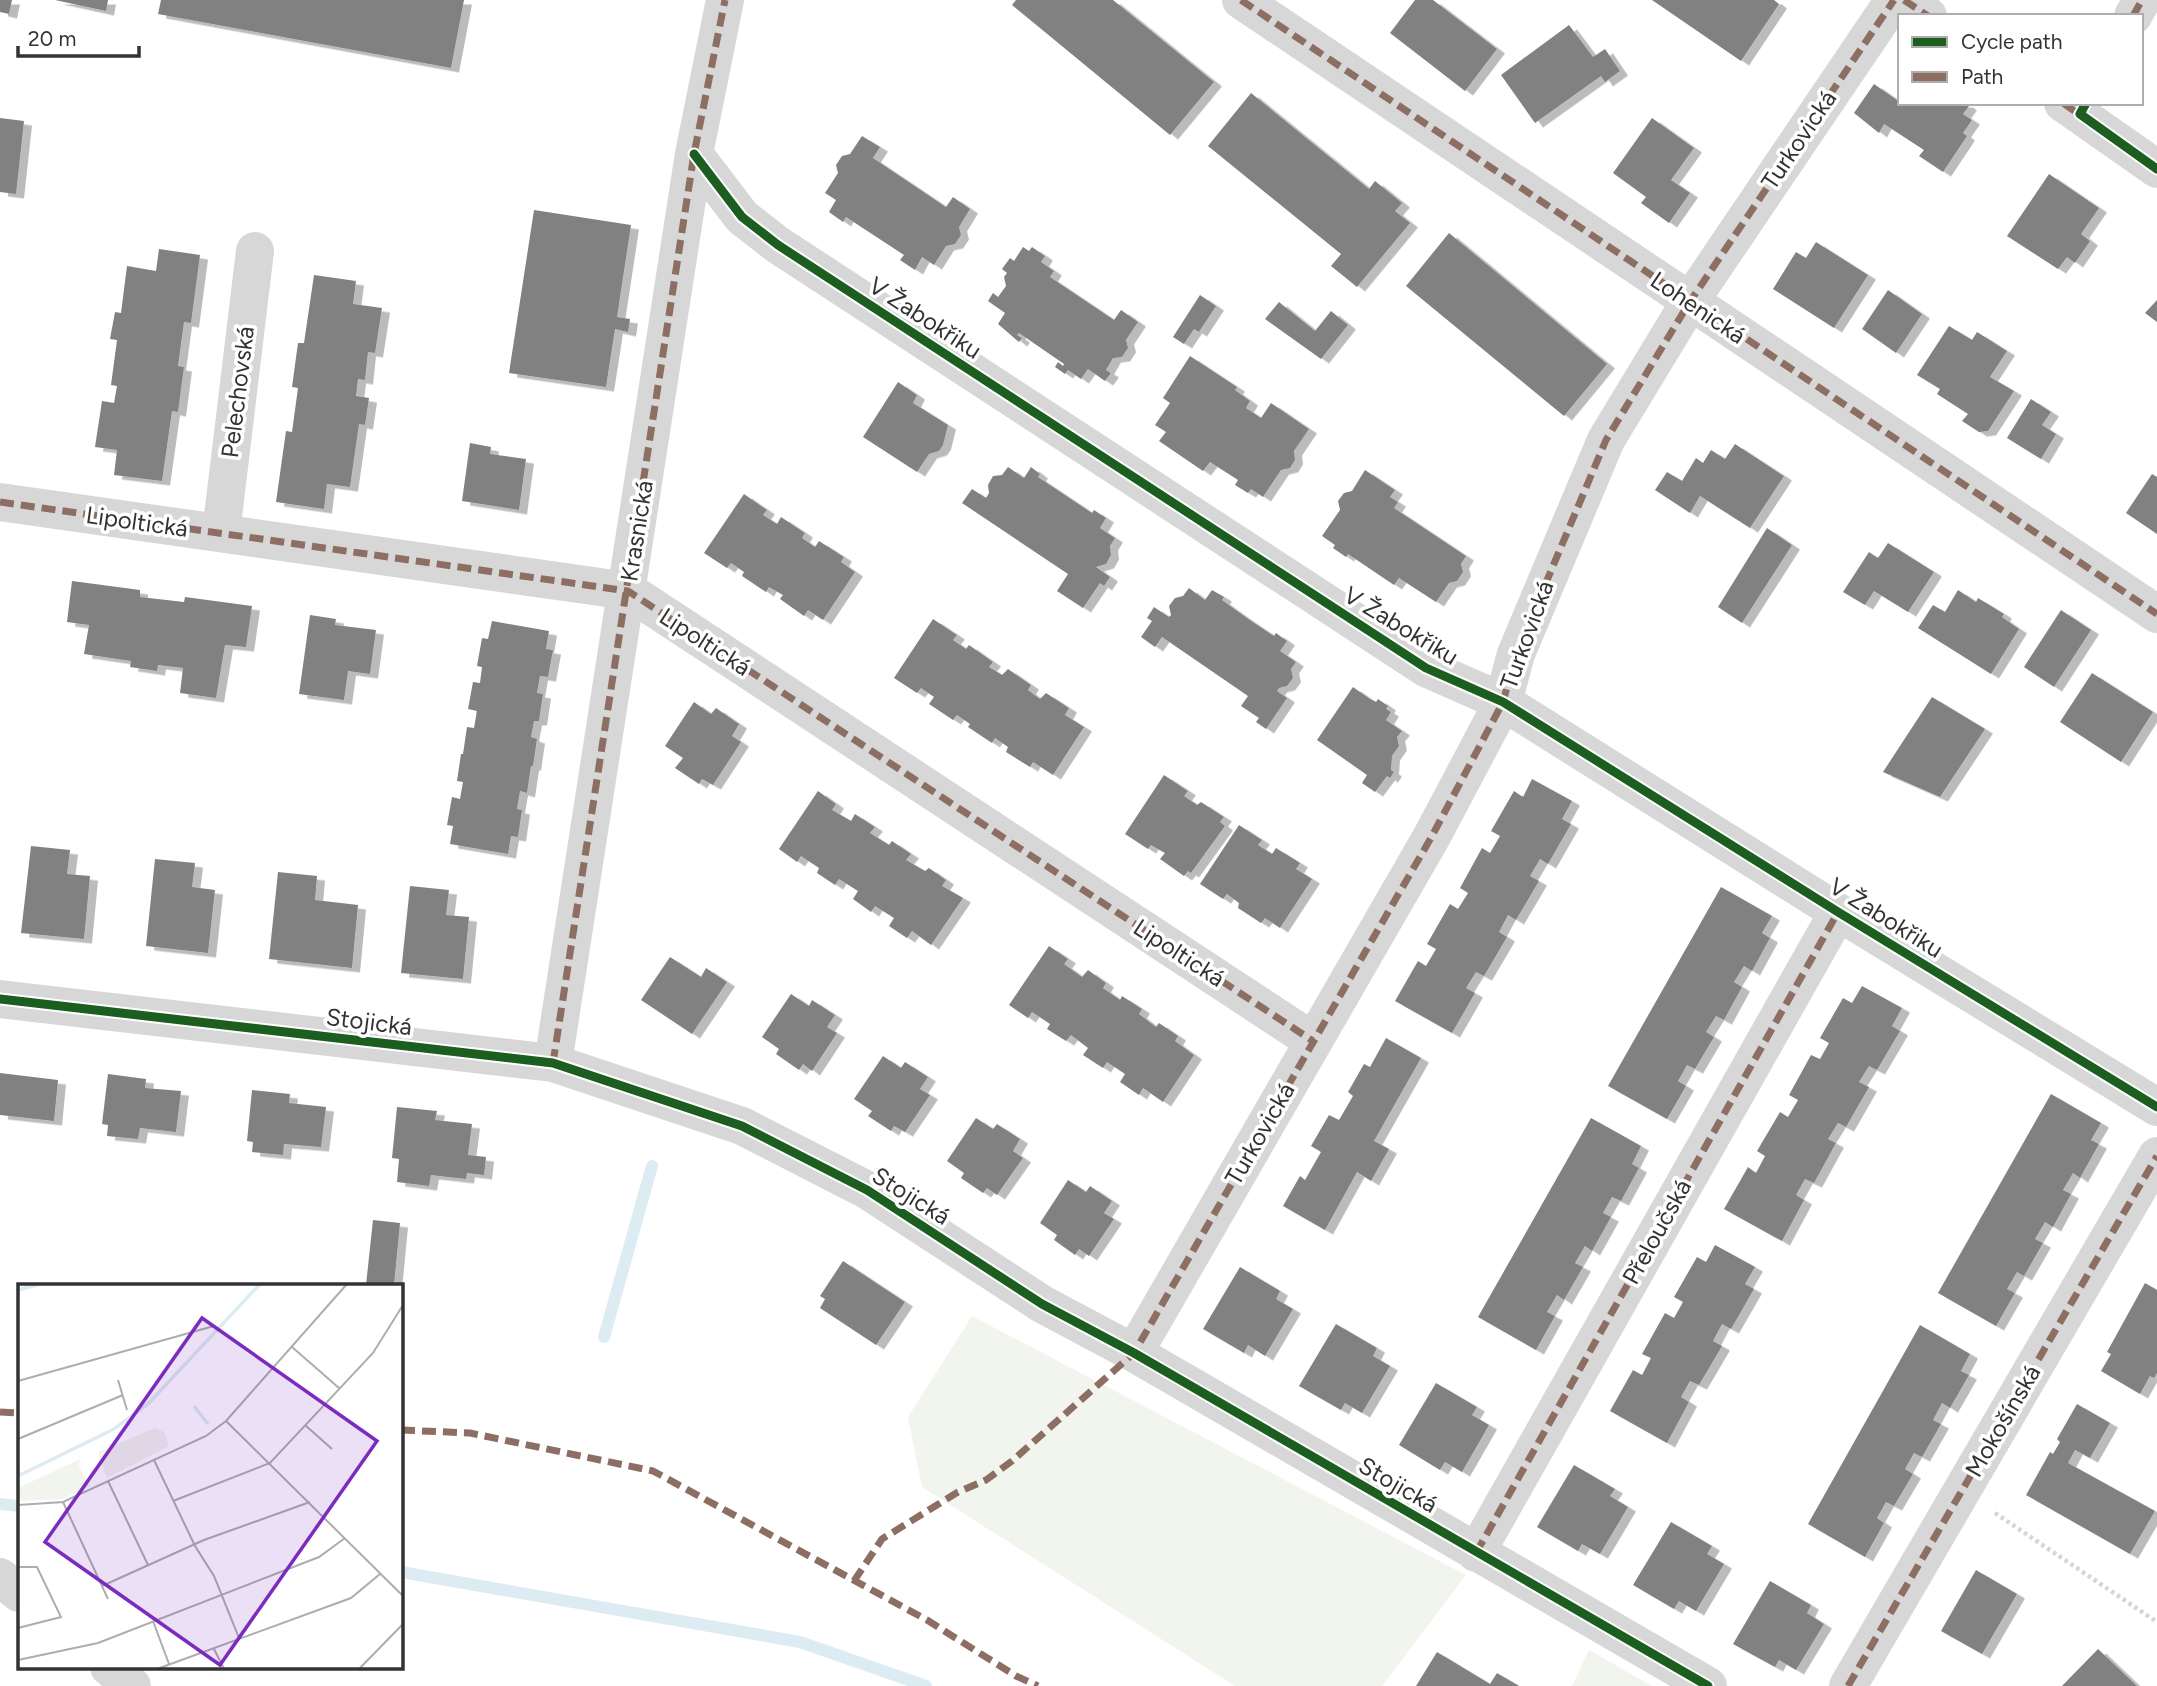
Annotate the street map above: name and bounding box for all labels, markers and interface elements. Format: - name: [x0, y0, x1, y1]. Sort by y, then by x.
- scale bar: [18, 14, 138, 58]
- legend: [1898, 14, 2143, 105]
- text: 20 m: [28, 26, 76, 51]
- text: Cycle path: [1961, 29, 2062, 54]
- text: Path: [1961, 64, 2003, 89]
- street label: Turkovická: [1755, 85, 1842, 195]
- street label: Lohenická: [1645, 265, 1751, 350]
- street label: V Žabokřiku: [863, 270, 987, 365]
- street label: Pelechovská: [215, 324, 260, 459]
- street label: Krasnická: [614, 478, 659, 583]
- street label: Lipoltická: [84, 500, 190, 543]
- street label: Turkovická: [1494, 577, 1560, 693]
- street label: V Žabokřiku: [1339, 580, 1464, 671]
- street label: Lipoltická: [654, 601, 756, 682]
- street label: V Žabokřiku: [1824, 871, 1948, 964]
- street label: Lipoltická: [1128, 912, 1230, 993]
- street label: Stojická: [324, 1002, 414, 1041]
- street label: Turkovická: [1219, 1077, 1300, 1190]
- street label: Stojická: [867, 1160, 956, 1231]
- street label: Přeloučská: [1616, 1174, 1697, 1289]
- inset map: [18, 1284, 402, 1668]
- street label: Mokošínská: [1959, 1360, 2046, 1482]
- street label: Stojická: [1354, 1450, 1443, 1519]

